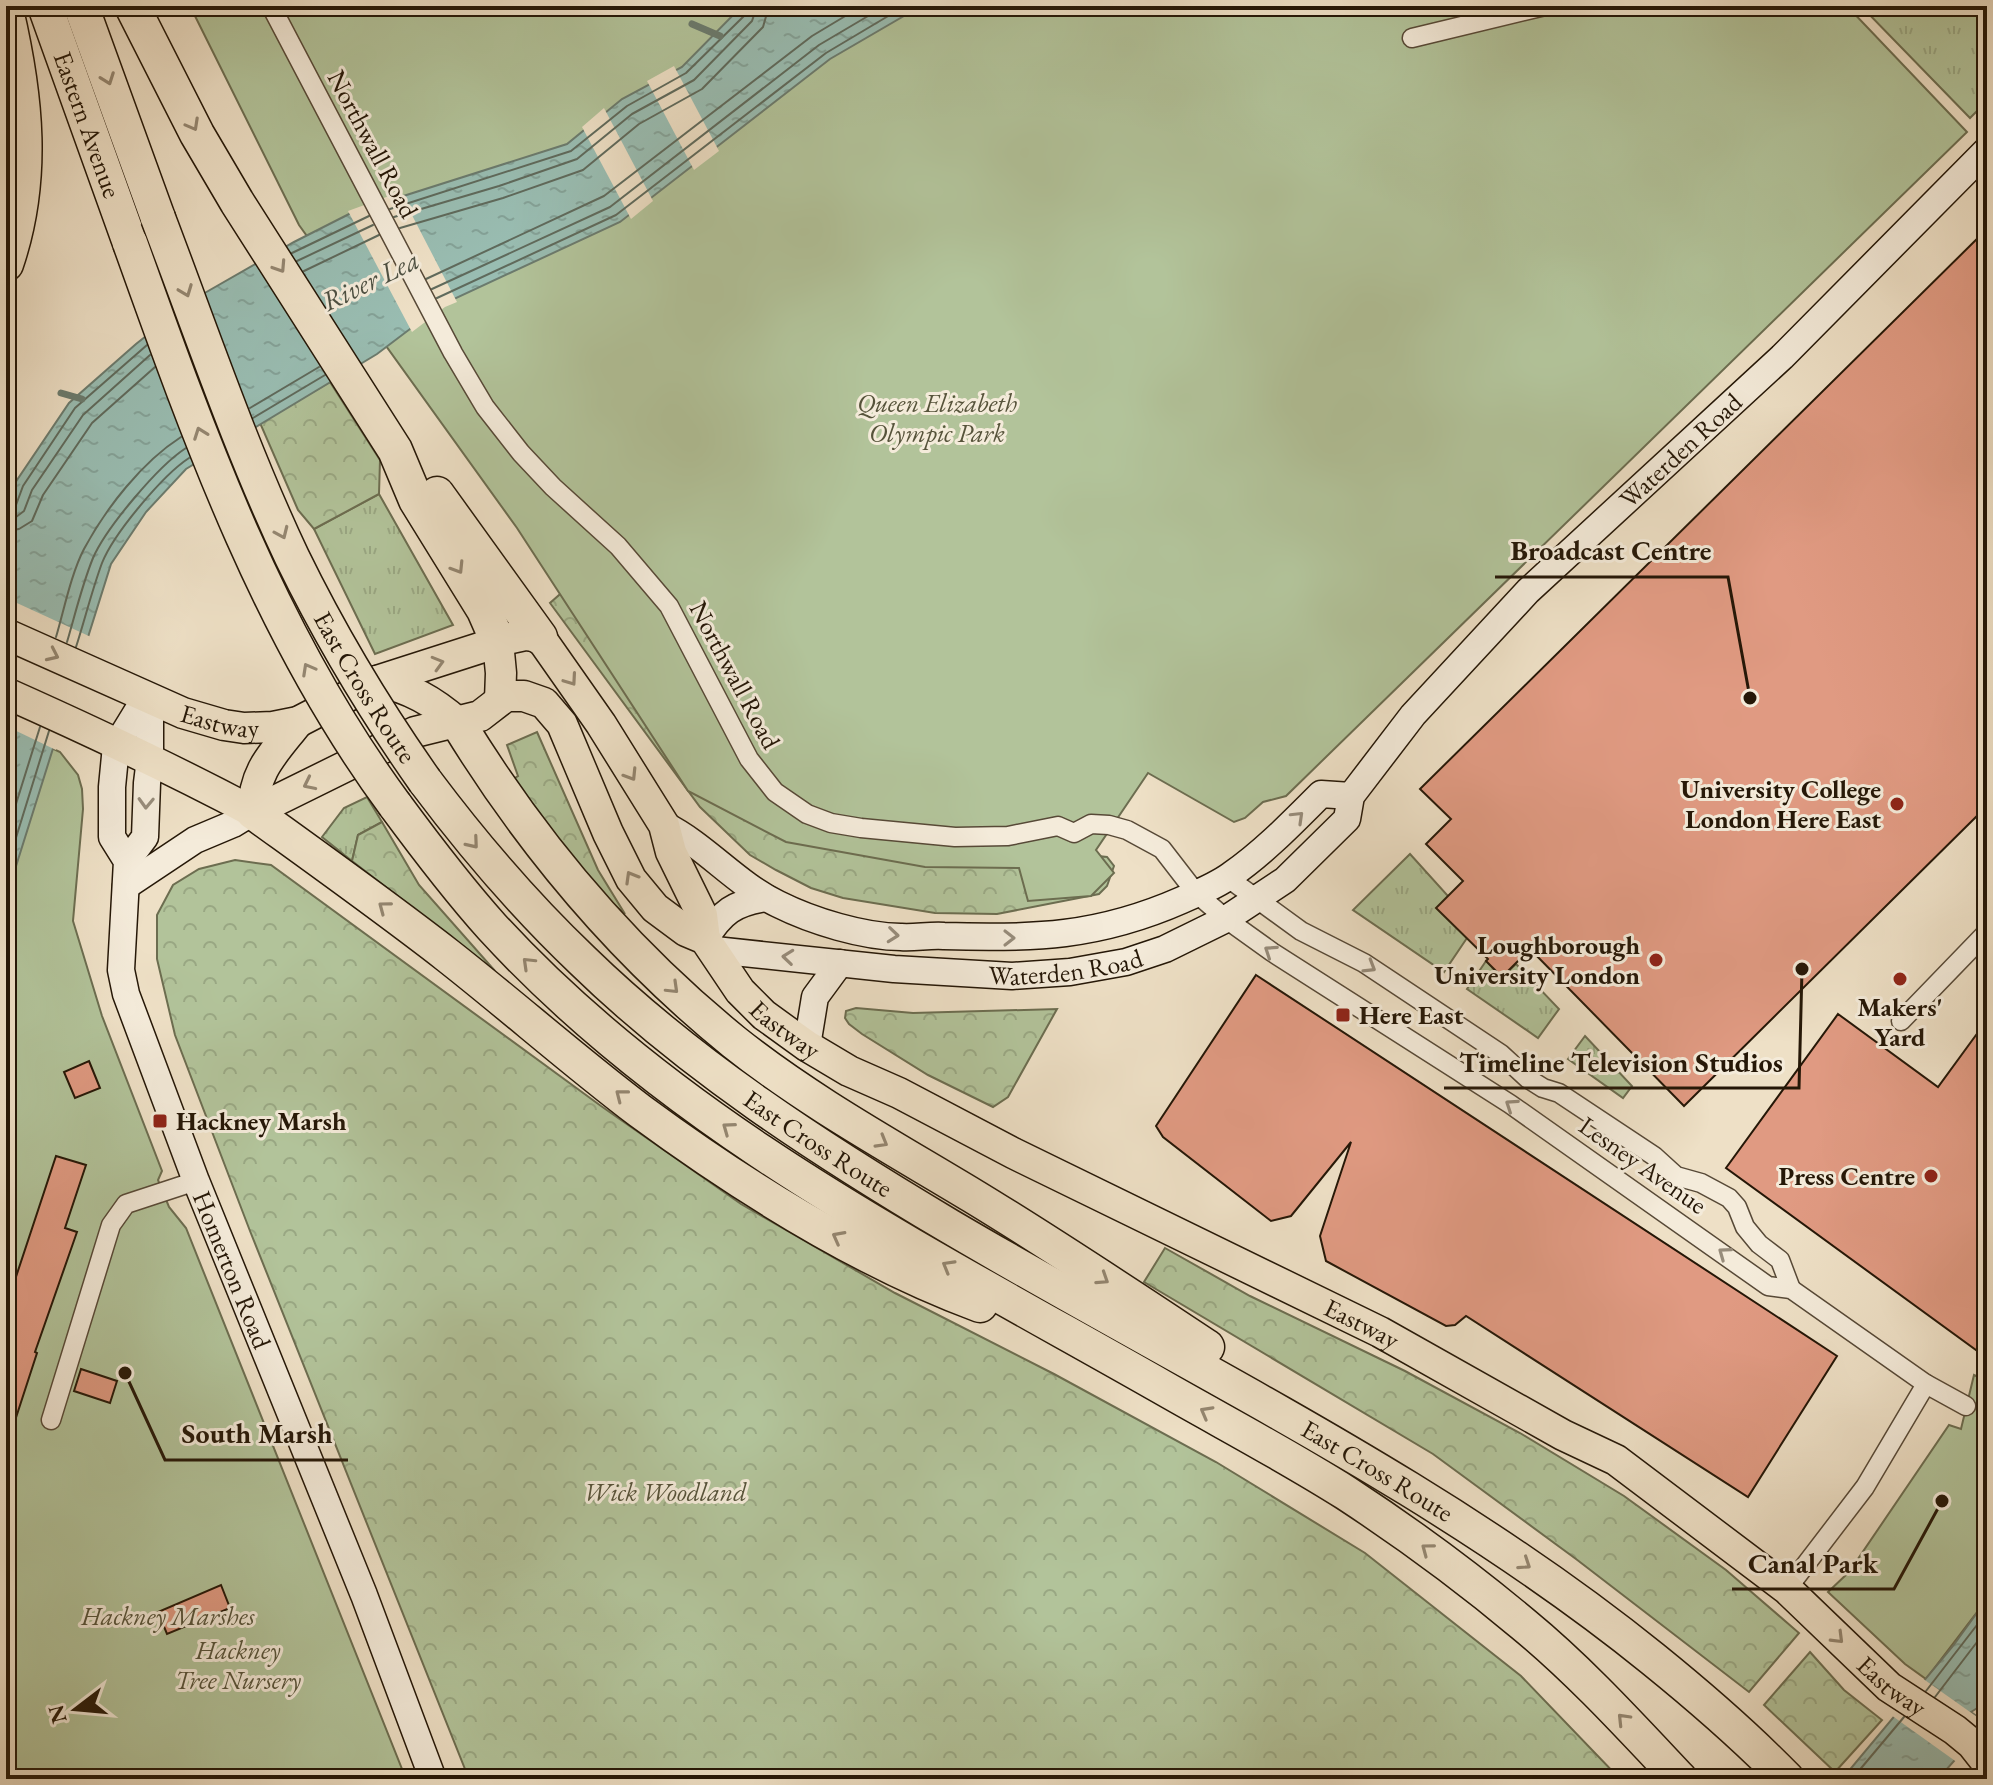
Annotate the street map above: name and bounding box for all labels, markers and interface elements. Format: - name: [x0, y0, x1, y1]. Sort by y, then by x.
- street label: Eastern Avenue: [46, 47, 129, 203]
- street label: Northwall Road: [320, 64, 427, 225]
- one-way arrow: [98, 71, 114, 85]
- one-way arrow: [183, 117, 199, 131]
- water label: River Lea: [315, 241, 425, 319]
- one-way arrow: [270, 258, 285, 273]
- one-way arrow: [176, 283, 193, 297]
- street label: Waterden Road: [1612, 385, 1750, 516]
- park label: Queen Elizabeth Olympic Park: [857, 386, 1017, 450]
- one-way arrow: [193, 427, 209, 441]
- one-way arrow: [272, 524, 288, 539]
- callout: Broadcast Centre: [1495, 525, 1728, 577]
- text: Broadcast Centre: [1511, 532, 1711, 568]
- one-way arrow: [449, 559, 464, 574]
- street label: Northwall Road: [682, 595, 789, 756]
- street label: East Cross Route: [306, 605, 424, 770]
- one-way arrow: [45, 645, 59, 661]
- one-way arrow: [431, 656, 445, 672]
- one-way arrow: [302, 663, 318, 678]
- one-way arrow: [561, 672, 576, 686]
- street label: Eastway: [177, 696, 260, 746]
- one-way arrow: [622, 766, 637, 781]
- place label: University College London Here East: [1680, 772, 1881, 836]
- one-way arrow: [303, 774, 318, 789]
- marker: University College London Here East: [1888, 795, 1906, 813]
- one-way arrow: [137, 797, 155, 810]
- one-way arrow: [1289, 812, 1303, 827]
- one-way arrow: [463, 833, 478, 848]
- one-way arrow: [625, 871, 641, 886]
- one-way arrow: [378, 903, 392, 917]
- one-way arrow: [887, 927, 900, 944]
- place label: Loughborough University London: [1434, 928, 1640, 992]
- one-way arrow: [1003, 929, 1016, 947]
- street label: Waterden Road: [987, 940, 1148, 993]
- one-way arrow: [1265, 946, 1279, 961]
- one-way arrow: [781, 949, 794, 966]
- marker: Loughborough University London: [1647, 951, 1665, 969]
- one-way arrow: [1361, 957, 1376, 973]
- one-way arrow: [523, 958, 537, 972]
- marker: Makers' Yard: [1891, 970, 1909, 988]
- one-way arrow: [664, 979, 678, 994]
- place label: Makers' Yard: [1857, 990, 1943, 1054]
- street label: Eastway: [742, 993, 827, 1067]
- place label: Here East: [1359, 998, 1464, 1032]
- marker: Here East: [1334, 1006, 1352, 1024]
- callout: Timeline Television Studios: [1444, 1036, 1799, 1088]
- text: Timeline Television Studios: [1459, 1044, 1783, 1080]
- street label: East Cross Route: [737, 1082, 899, 1205]
- one-way arrow: [615, 1091, 630, 1105]
- one-way arrow: [1505, 1099, 1519, 1114]
- place label: Hackney Marsh: [176, 1104, 347, 1138]
- street label: Lesney Avenue: [1572, 1108, 1714, 1222]
- marker: Hackney Marsh: [151, 1112, 169, 1130]
- one-way arrow: [722, 1124, 736, 1138]
- one-way arrow: [873, 1132, 888, 1148]
- place label: Press Centre: [1778, 1159, 1915, 1193]
- marker: Press Centre: [1922, 1167, 1940, 1185]
- street label: Homerton Road: [185, 1186, 280, 1354]
- one-way arrow: [832, 1232, 847, 1247]
- one-way arrow: [1718, 1248, 1733, 1263]
- one-way arrow: [942, 1260, 957, 1276]
- one-way arrow: [1094, 1269, 1109, 1284]
- street label: Eastway: [1319, 1290, 1406, 1357]
- one-way arrow: [1201, 1406, 1215, 1422]
- callout: South Marsh: [165, 1408, 348, 1460]
- street label: East Cross Route: [1295, 1412, 1460, 1529]
- text: South Marsh: [181, 1415, 333, 1451]
- park label: Wick Woodland: [583, 1475, 747, 1509]
- callout: Canal Park: [1732, 1537, 1894, 1589]
- one-way arrow: [1421, 1545, 1436, 1559]
- text: Canal Park: [1748, 1545, 1879, 1581]
- one-way arrow: [1517, 1555, 1531, 1570]
- park label: Hackney Marshes: [80, 1599, 256, 1633]
- one-way arrow: [1829, 1629, 1843, 1643]
- park label: Hackney Tree Nursery: [175, 1633, 302, 1697]
- street label: Eastway: [1850, 1648, 1934, 1724]
- north arrow: [36, 1669, 116, 1749]
- text: N: [41, 1702, 74, 1727]
- one-way arrow: [1618, 1714, 1632, 1728]

